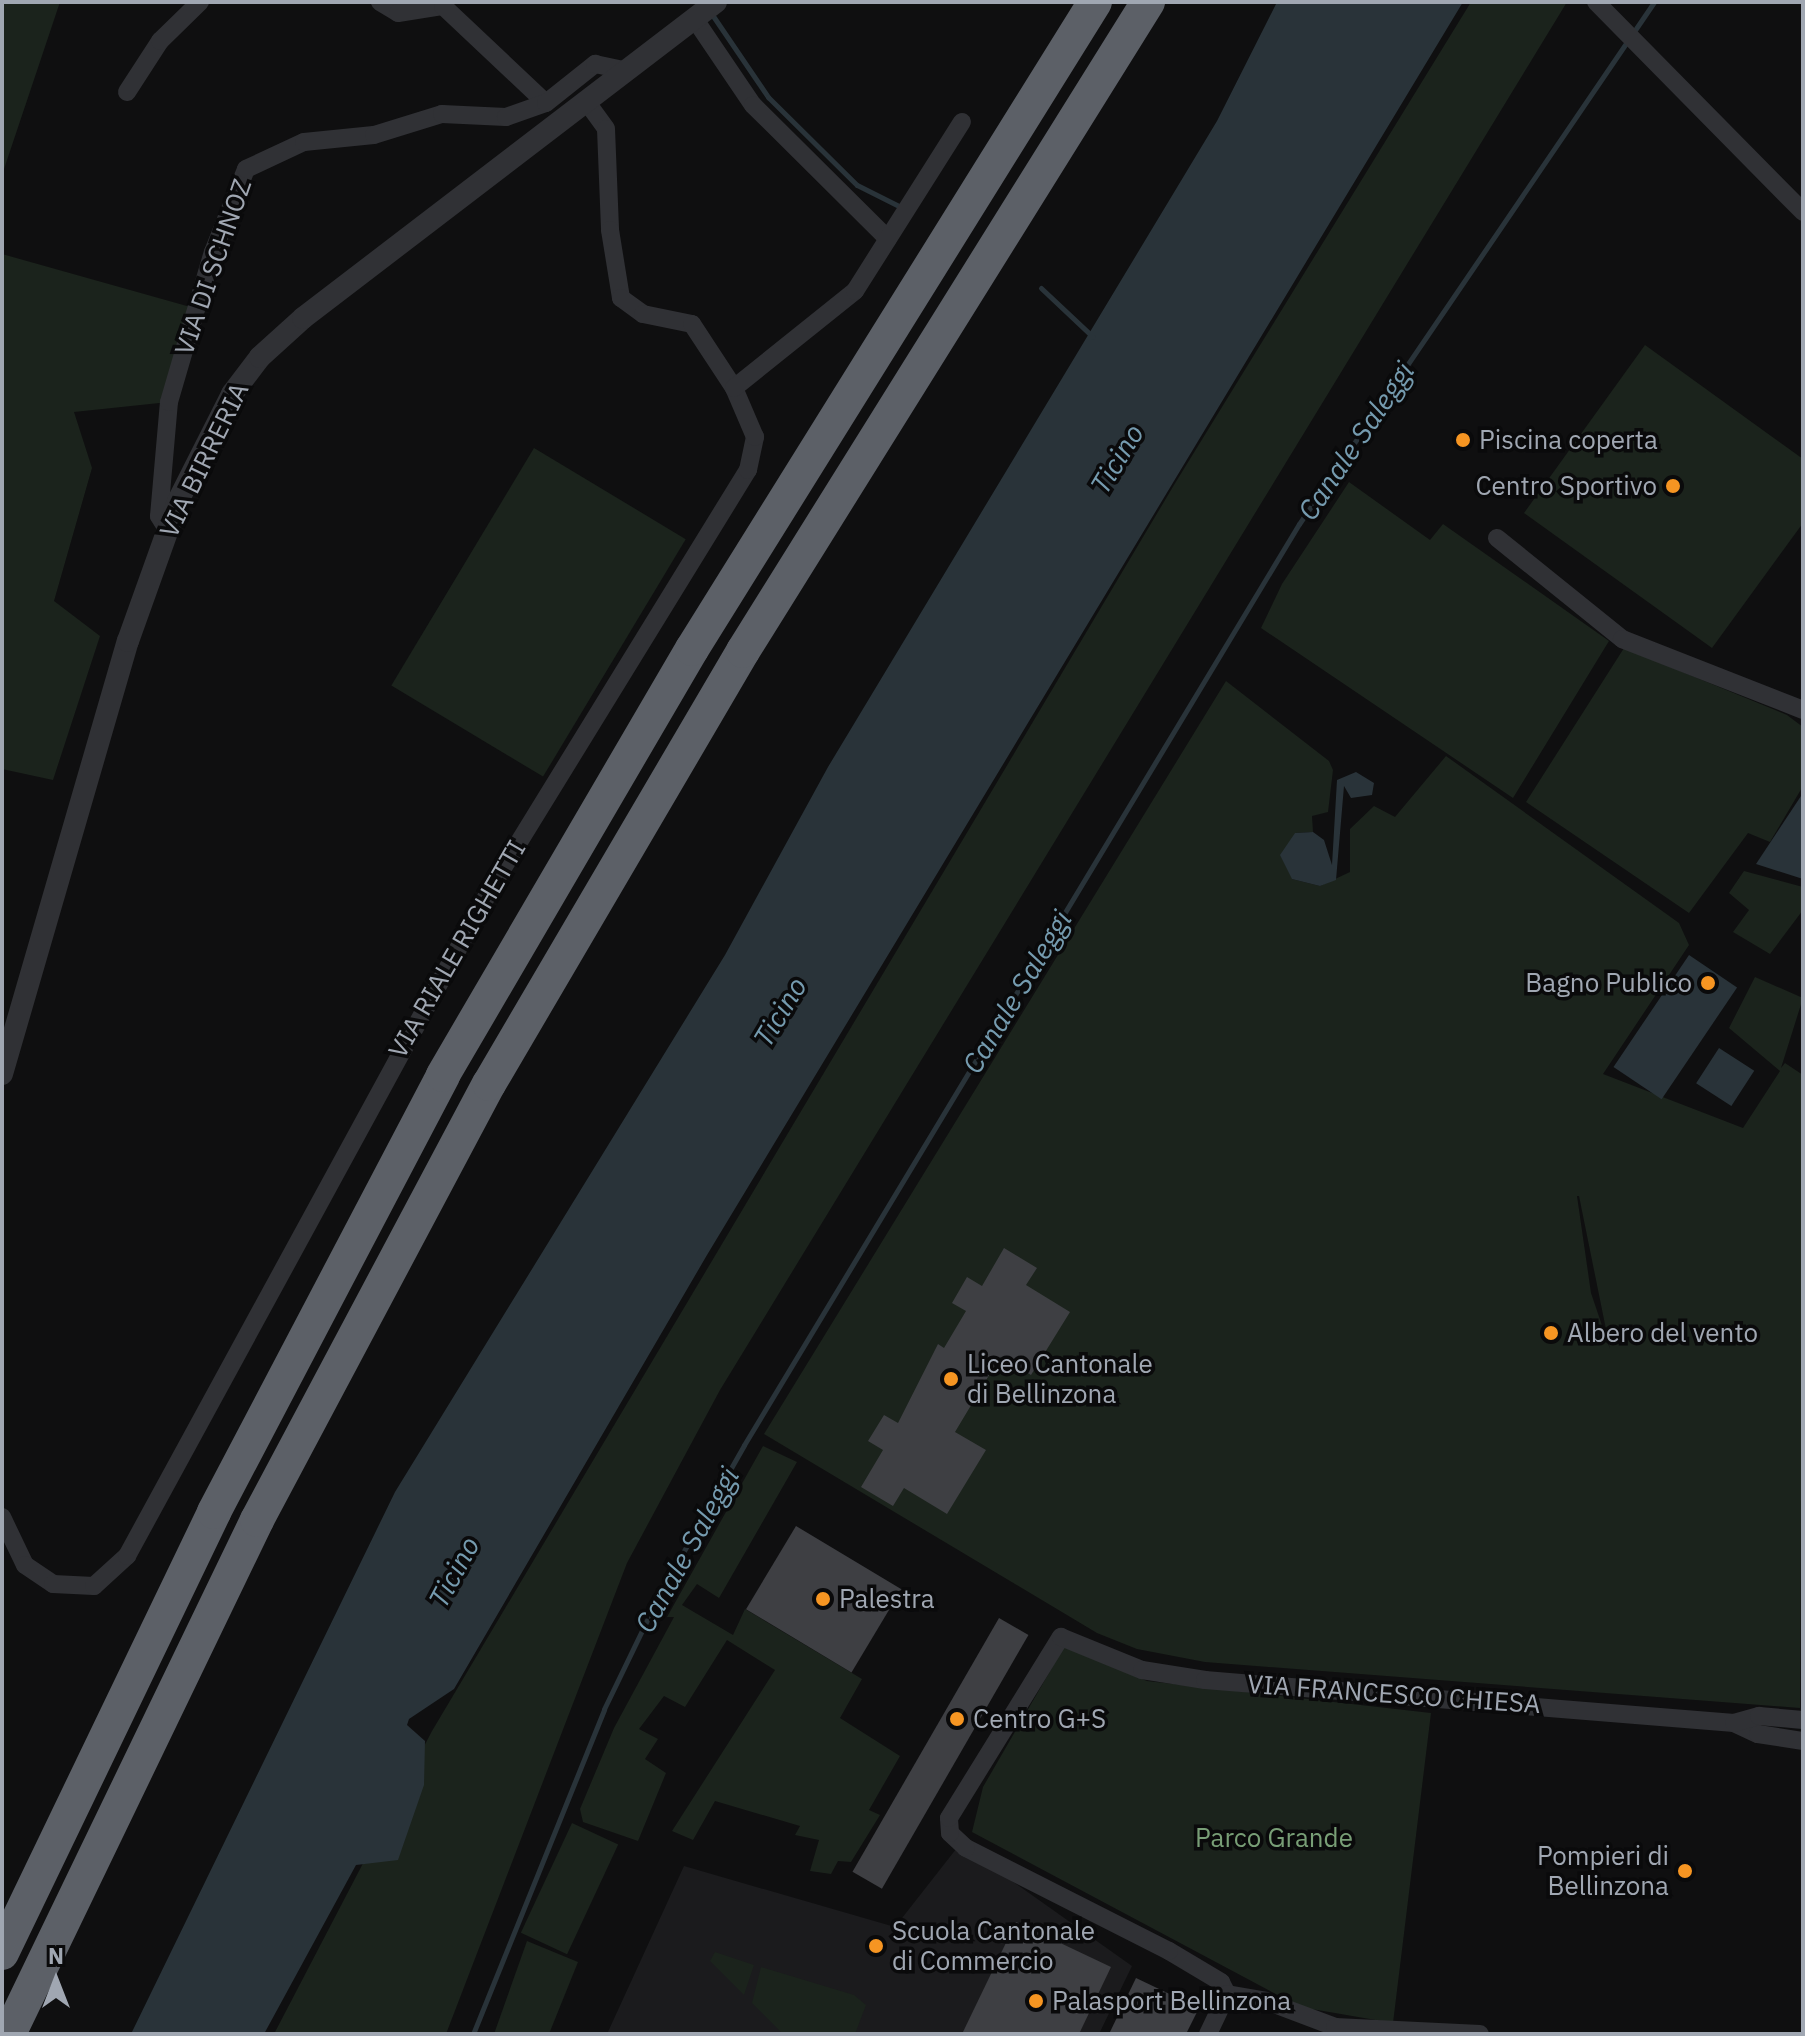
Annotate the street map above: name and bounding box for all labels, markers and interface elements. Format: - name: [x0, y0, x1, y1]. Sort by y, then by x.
- street label: VIA DI SCHNOZ: [168, 175, 258, 359]
- water label: Canale Saleggi: [1291, 356, 1421, 526]
- street label: VIA BIRRERIA: [153, 377, 255, 543]
- water label: Ticino: [1083, 418, 1151, 500]
- place label: Piscina coperta: [1479, 424, 1658, 456]
- marker: Piscina coperta: [1454, 431, 1472, 449]
- place label: Centro Sportivo: [1475, 470, 1657, 502]
- marker: Centro Sportivo: [1664, 477, 1682, 495]
- street label: VIA RIALE RIGHETTI: [382, 835, 532, 1063]
- water label: Canale Saleggi: [955, 905, 1079, 1079]
- place label: Bagno Publico: [1525, 967, 1692, 999]
- water label: Ticino: [746, 971, 814, 1053]
- marker: Bagno Publico: [1699, 974, 1717, 992]
- place label: Albero del vento: [1567, 1317, 1758, 1349]
- marker: Albero del vento: [1542, 1324, 1560, 1342]
- place label: Liceo Cantonale di Bellinzona: [967, 1348, 1153, 1410]
- marker: Liceo Cantonale di Bellinzona: [942, 1370, 960, 1388]
- water label: Canale Saleggi: [628, 1462, 746, 1638]
- water label: Ticino: [421, 1531, 487, 1613]
- place label: Palestra: [839, 1583, 935, 1615]
- marker: Palestra: [814, 1590, 832, 1608]
- street label: VIA FRANCESCO CHIESA: [1246, 1668, 1542, 1720]
- place label: Centro G+S: [973, 1703, 1106, 1735]
- marker: Centro G+S: [948, 1710, 966, 1728]
- park label: Parco Grande: [1195, 1822, 1353, 1854]
- place label: Pompieri di Bellinzona: [1537, 1840, 1669, 1902]
- marker: Pompieri di Bellinzona: [1676, 1862, 1694, 1880]
- place label: Scuola Cantonale di Commercio: [892, 1915, 1095, 1976]
- marker: Scuola Cantonale di Commercio: [867, 1937, 885, 1955]
- north arrow: [16, 1940, 96, 2020]
- text: N: [48, 1941, 64, 1970]
- place label: Palasport Bellinzona: [1052, 1985, 1291, 2017]
- marker: Palasport Bellinzona: [1027, 1992, 1045, 2010]

